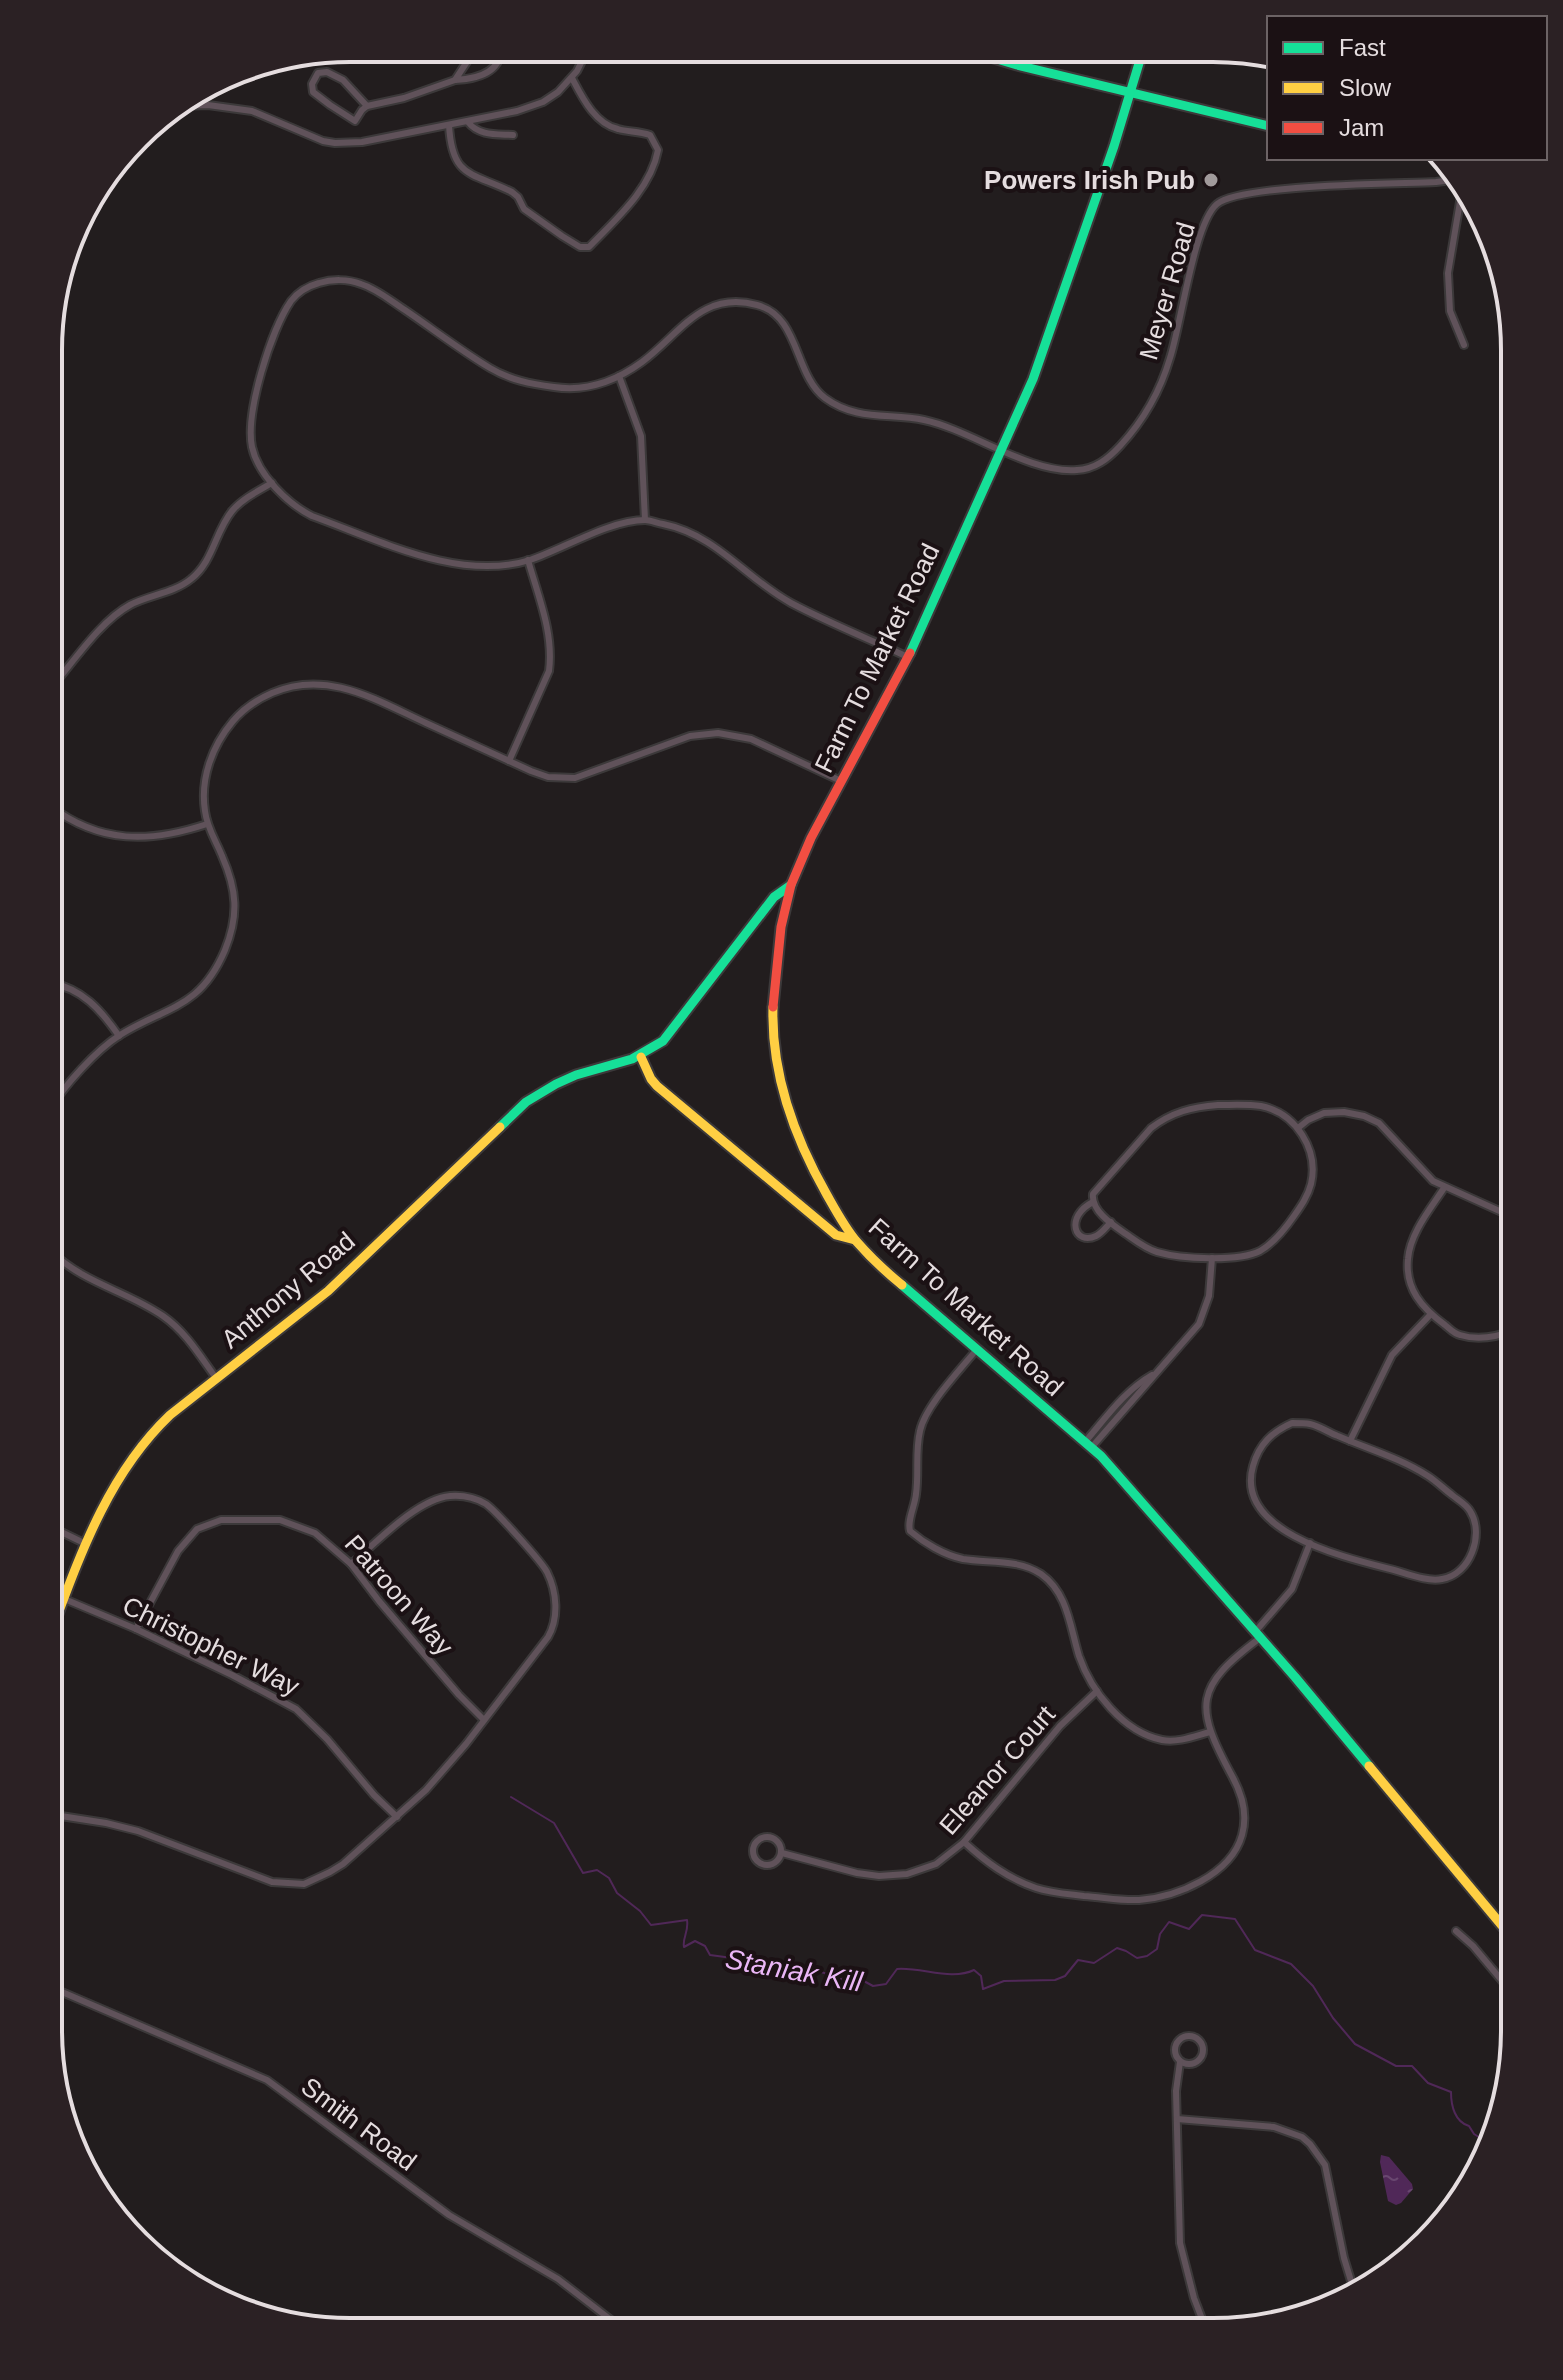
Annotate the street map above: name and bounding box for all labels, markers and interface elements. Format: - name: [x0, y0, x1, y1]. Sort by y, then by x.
- legend: [1267, 16, 1547, 160]
- text: Fast: [1339, 34, 1386, 61]
- text: Slow: [1339, 74, 1392, 101]
- text: Jam: [1339, 114, 1384, 141]
- place label: Powers Irish Pub: [984, 165, 1195, 195]
- marker: Powers Irish Pub: [1202, 171, 1220, 189]
- street label: Meyer Road: [1133, 219, 1201, 363]
- street label: Farm To Market Road: [809, 539, 945, 777]
- street label: Farm To Market Road: [863, 1212, 1069, 1402]
- street label: Anthony Road: [215, 1226, 361, 1354]
- street label: Patroon Way: [339, 1529, 459, 1661]
- street label: Christopher Way: [118, 1590, 304, 1702]
- street label: Eleanor Court: [933, 1699, 1061, 1840]
- water label: Staniak Kill: [723, 1943, 866, 1998]
- street label: Smith Road: [296, 2071, 422, 2177]

